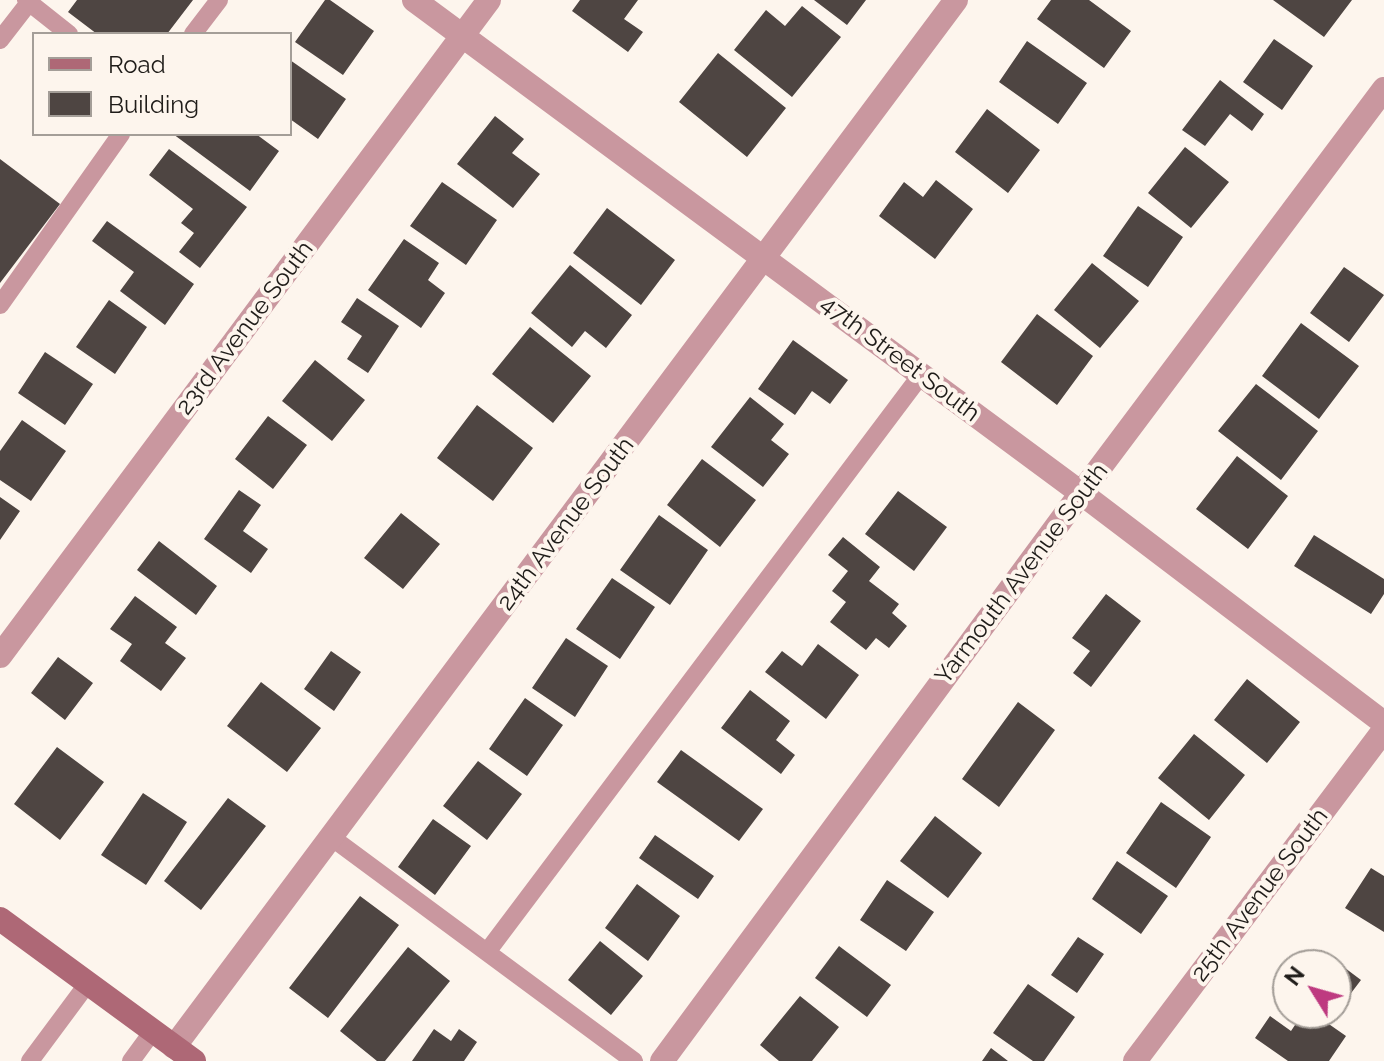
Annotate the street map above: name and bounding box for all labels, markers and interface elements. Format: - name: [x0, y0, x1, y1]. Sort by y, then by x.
- legend: [32, 32, 292, 136]
- text: Road: [108, 50, 166, 79]
- text: Building: [108, 90, 199, 119]
- street label: 23rd Avenue South: [170, 236, 320, 420]
- street label: 47th Street South: [815, 290, 985, 428]
- street label: 24th Avenue South: [492, 432, 640, 616]
- street label: Yarmouth Avenue South: [930, 458, 1114, 690]
- street label: 25th Avenue South: [1186, 803, 1334, 987]
- north arrow: [1272, 949, 1352, 1029]
- text: N: [1279, 961, 1310, 990]

